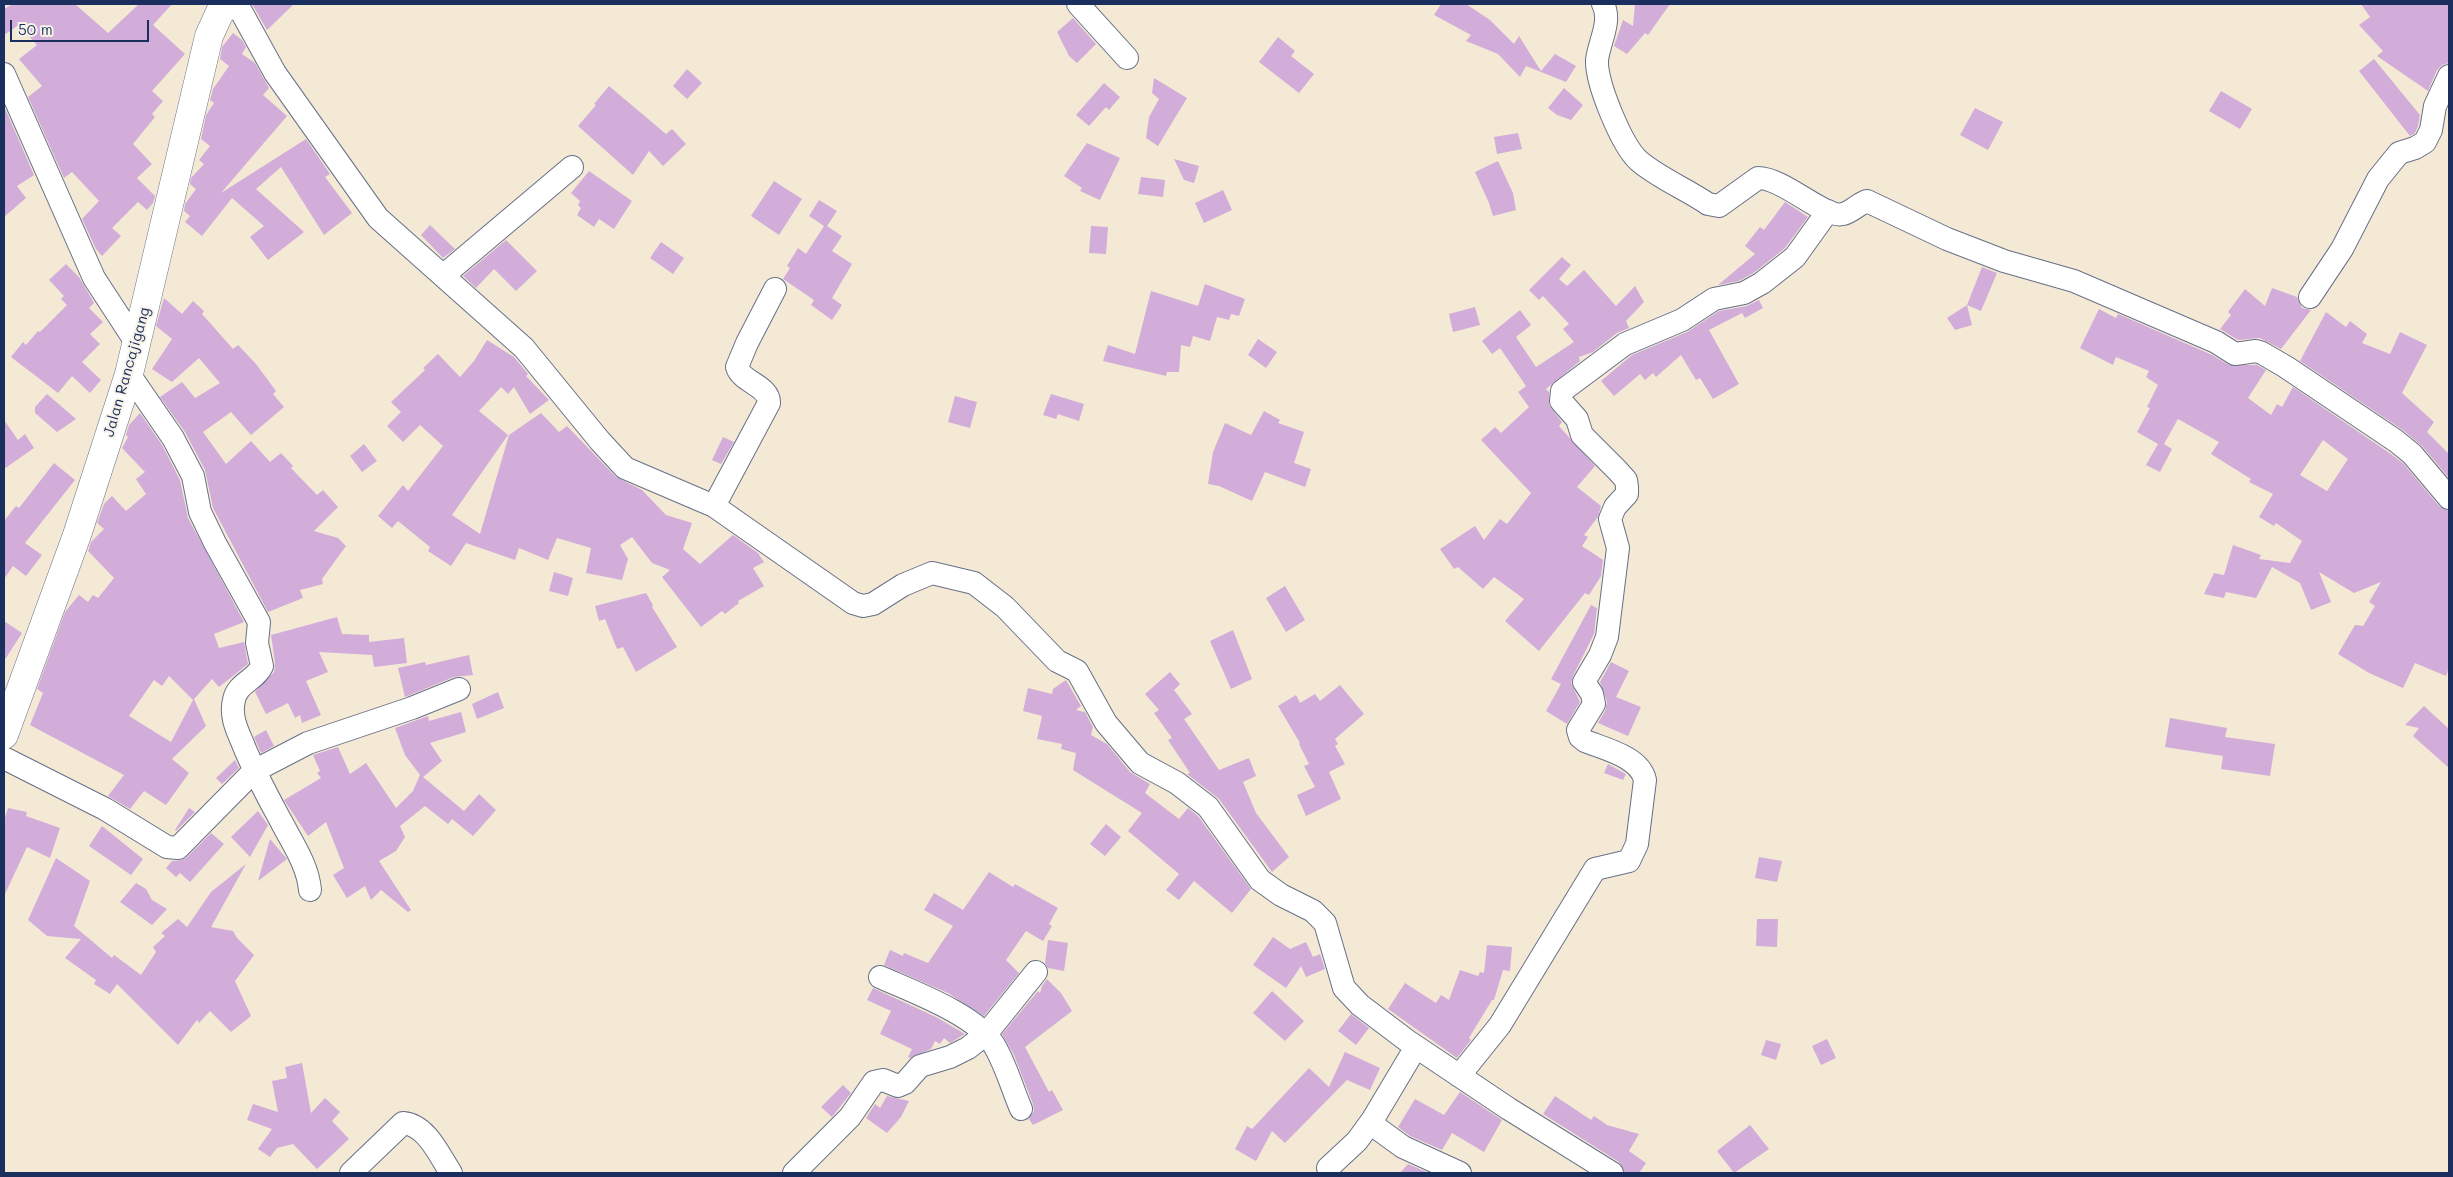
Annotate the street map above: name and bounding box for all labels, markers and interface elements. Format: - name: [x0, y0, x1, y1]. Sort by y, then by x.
- scale bar: [12, 10, 151, 42]
- text: 50 m: [18, 19, 53, 39]
- street label: Jalan Rancajigang: [100, 305, 154, 439]

